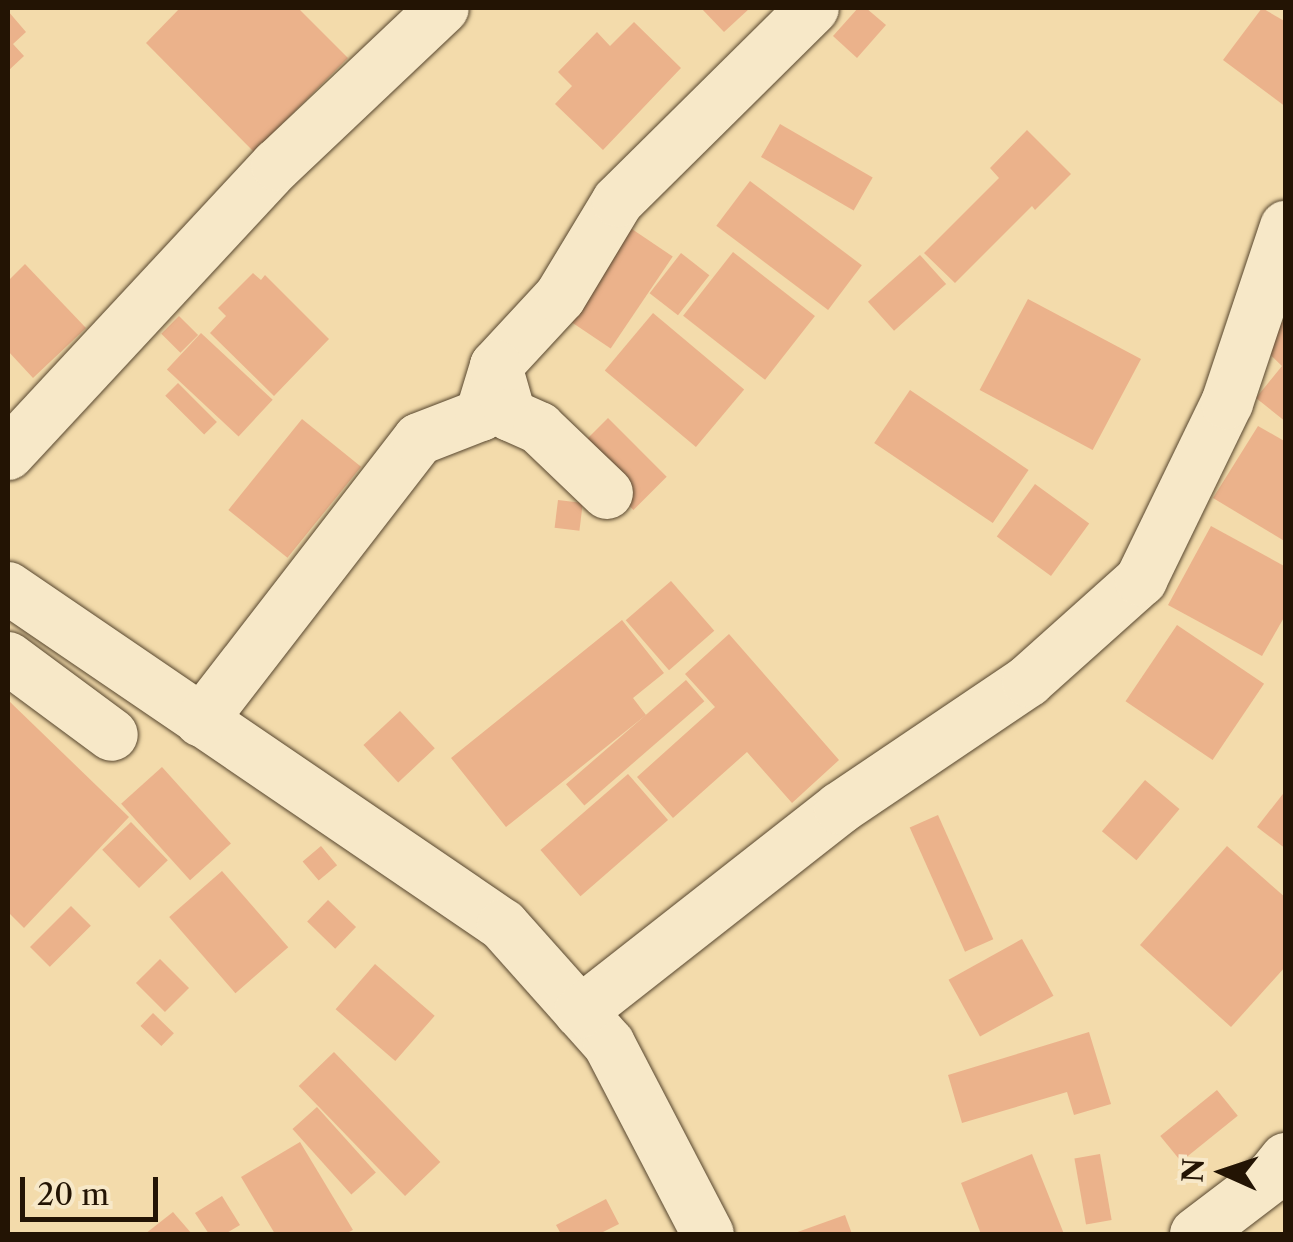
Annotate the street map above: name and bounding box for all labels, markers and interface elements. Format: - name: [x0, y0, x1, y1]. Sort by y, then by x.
- north arrow: [1173, 1122, 1273, 1222]
- scale bar: [25, 1157, 162, 1219]
- text: N: [1175, 1157, 1211, 1183]
- text: 20 m: [37, 1176, 109, 1213]

